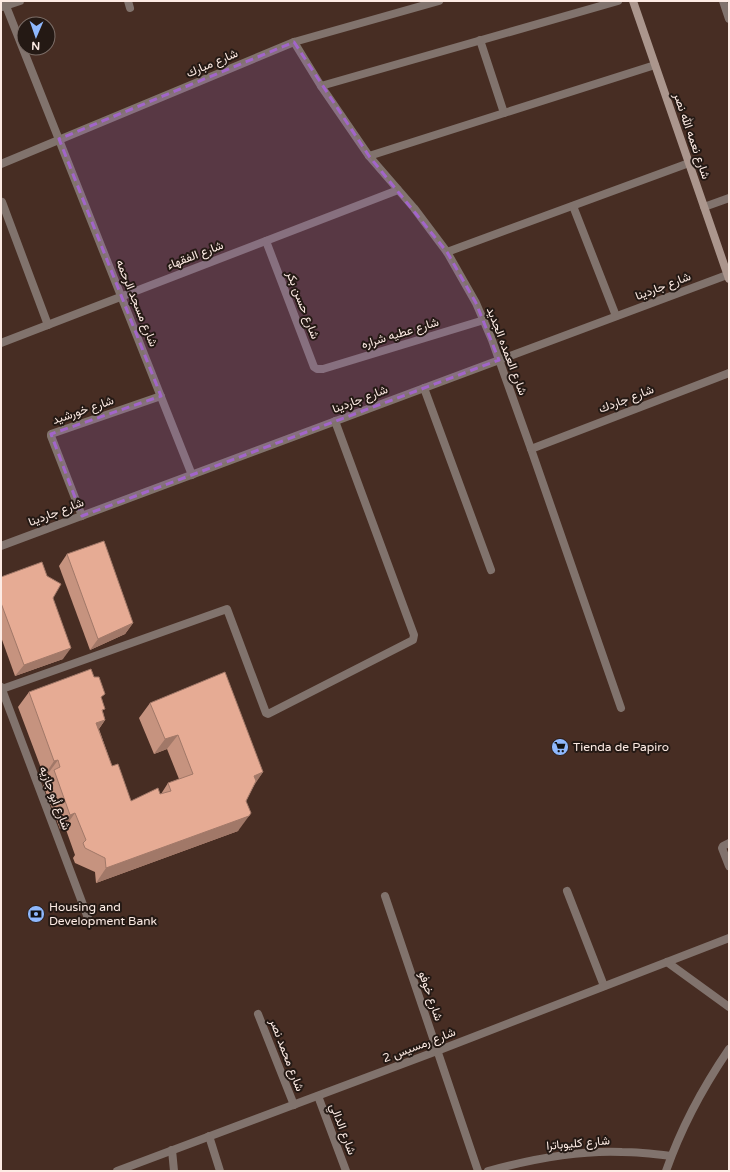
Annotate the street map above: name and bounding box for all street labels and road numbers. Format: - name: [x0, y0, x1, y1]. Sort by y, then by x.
- street label: شارع مبارك: [184, 46, 241, 82]
- street label: شارع نعمه الله نصر: [668, 90, 713, 182]
- street label: شارع الفقهاء: [165, 238, 226, 274]
- street label: شارع مسجد الرحمه: [111, 257, 161, 349]
- street label: شارع حسن بكر: [281, 268, 322, 342]
- street label: شارع جاردينا: [633, 269, 693, 305]
- street label: شارع العمده الجديد: [482, 305, 530, 398]
- street label: شارع عطيه شراره: [360, 315, 441, 353]
- street label: شارع جاردينا: [330, 382, 390, 418]
- street label: شارع جاردك: [596, 382, 656, 418]
- street label: شارع خورشيد: [50, 393, 116, 429]
- street label: شارع جاردينا: [26, 495, 86, 531]
- street label: شارع أبو جازيه: [35, 764, 74, 833]
- street label: شارع خوفو: [414, 969, 446, 1023]
- street label: شارع محمد نصر: [265, 1016, 307, 1094]
- street label: شارع رمسيس 2: [381, 1025, 458, 1067]
- street label: شارع الدالي: [324, 1101, 359, 1158]
- street label: شارع كليوباترا: [546, 1133, 611, 1155]

